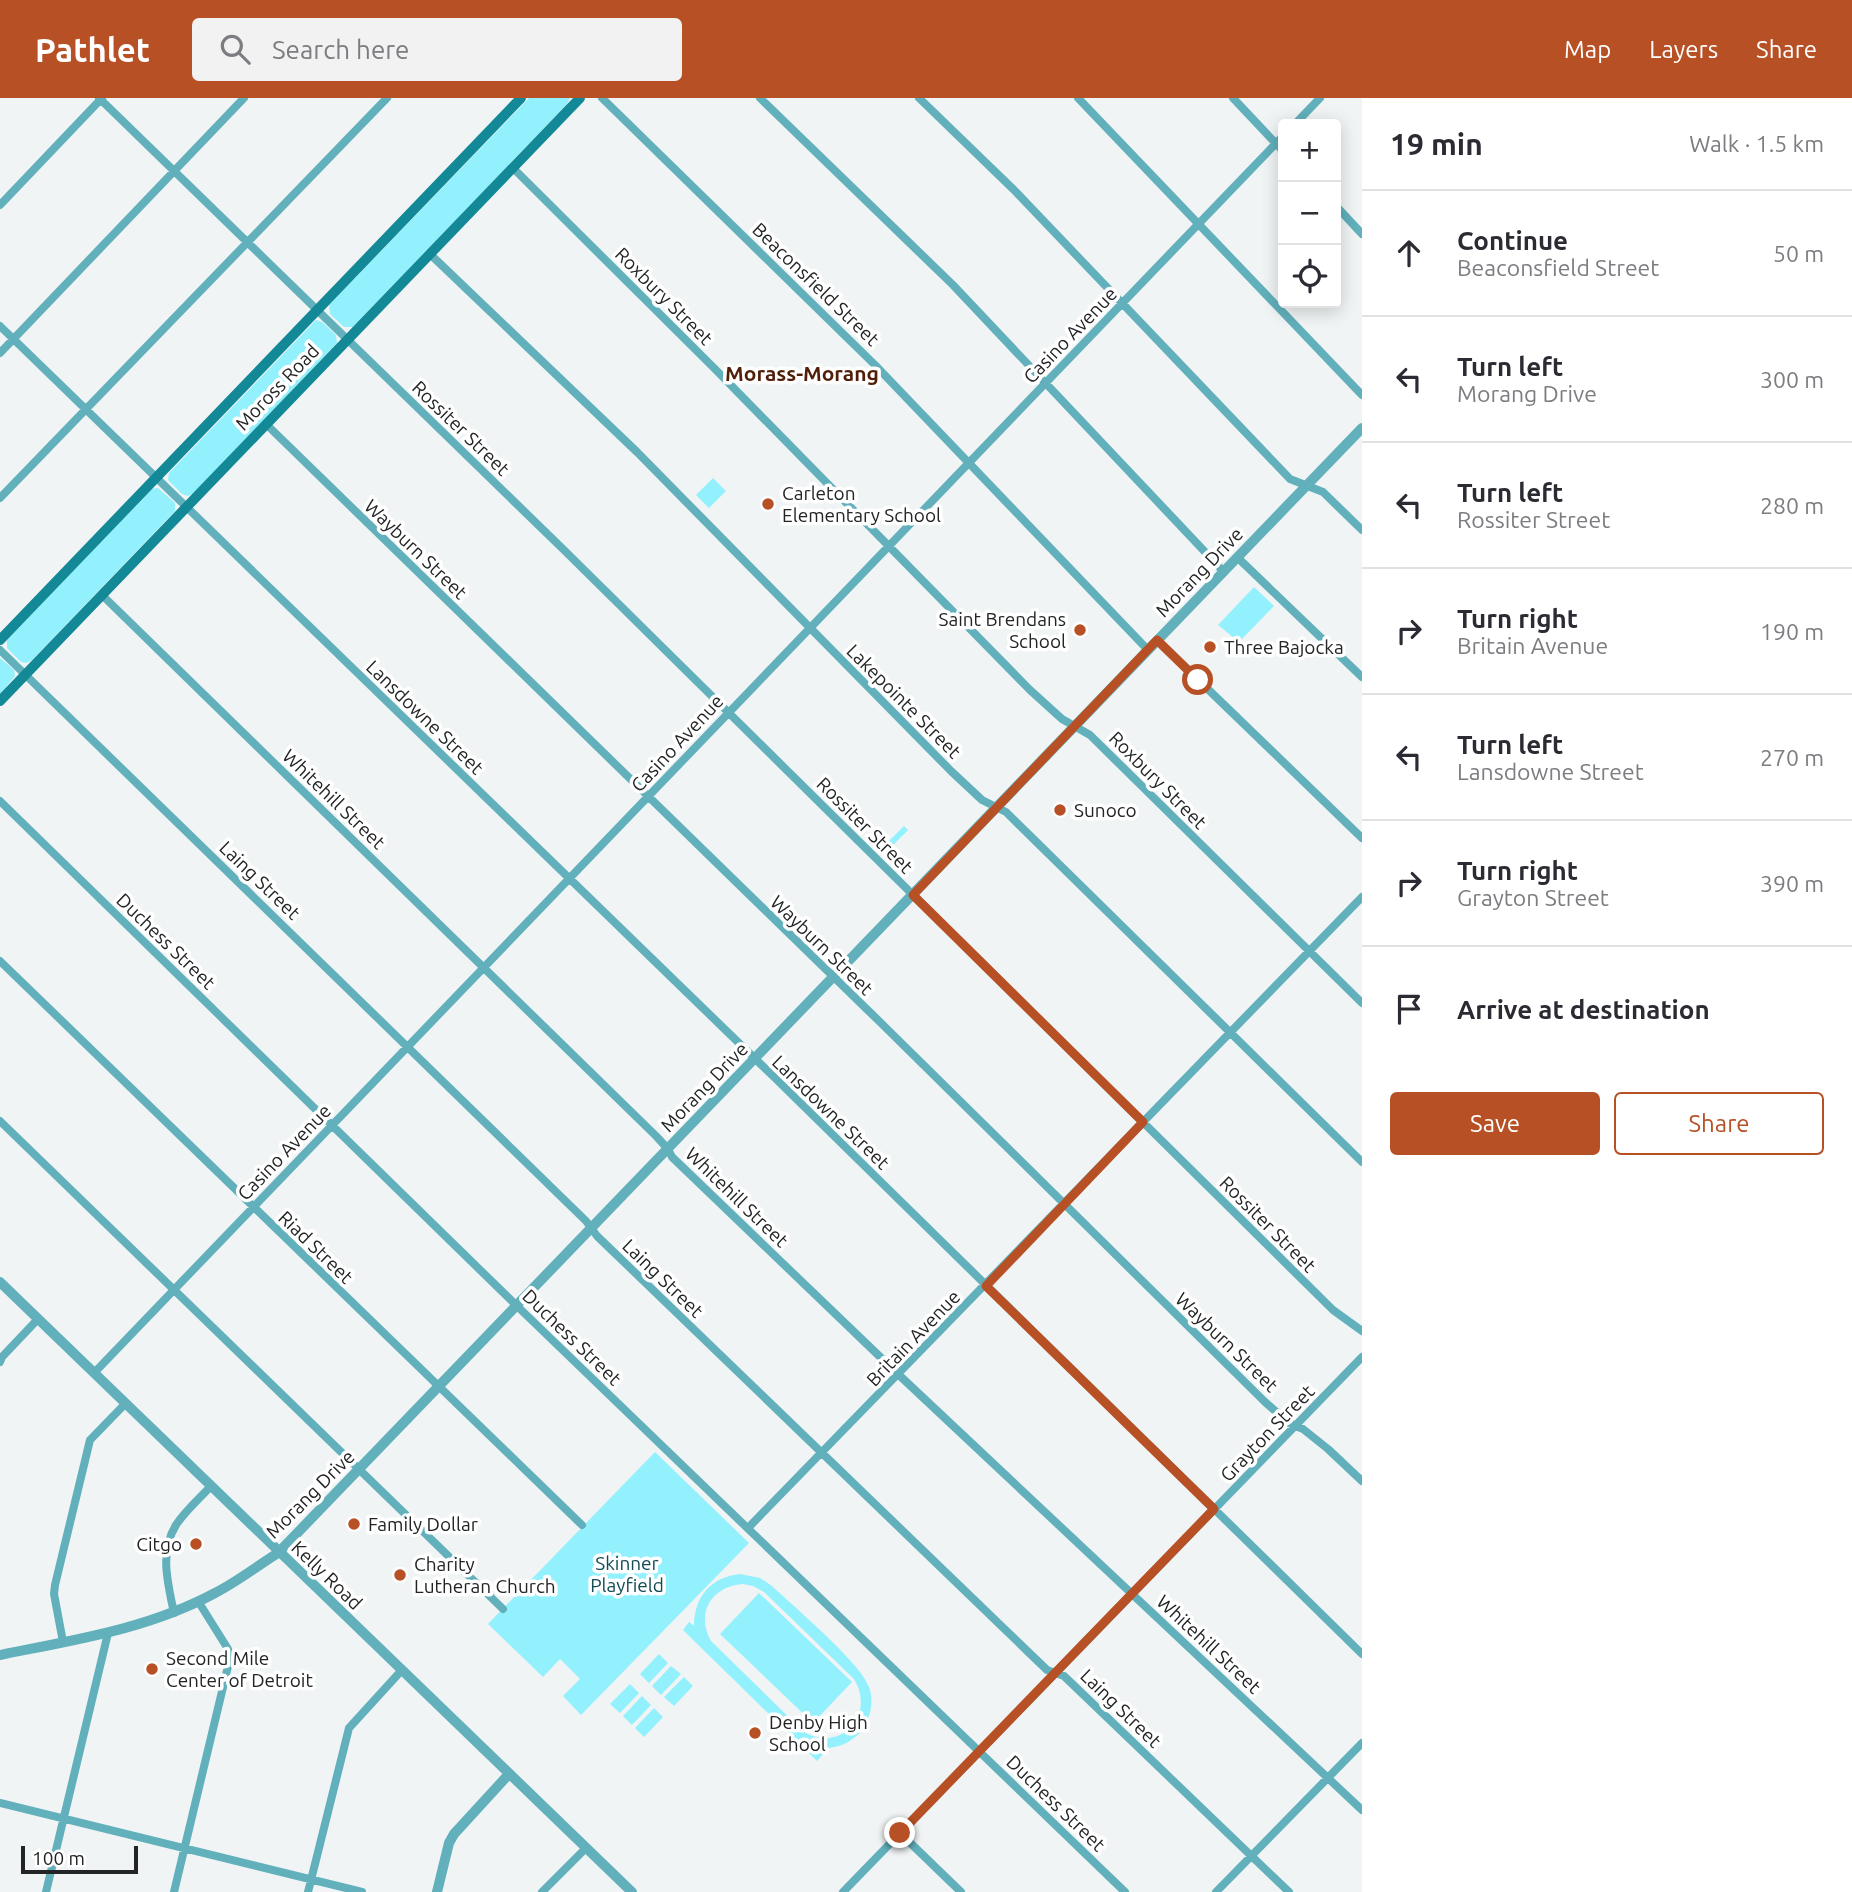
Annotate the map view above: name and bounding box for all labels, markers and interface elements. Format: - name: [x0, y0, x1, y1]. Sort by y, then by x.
- search box: [192, 18, 682, 81]
- icon: search: [216, 30, 254, 68]
- text: Pathlet: [35, 31, 150, 68]
- text: Search here: [272, 35, 409, 64]
- text: Map: [1564, 36, 1611, 63]
- text: Layers: [1649, 36, 1718, 63]
- text: Share: [1756, 36, 1817, 63]
- map controls: [1278, 119, 1341, 308]
- button: +: [1278, 119, 1341, 182]
- text: 19 min: [1390, 127, 1483, 161]
- text: Walk · 1.5 km: [1689, 131, 1824, 156]
- button: −: [1278, 182, 1341, 245]
- street label: Beaconsfield Street: [748, 218, 884, 350]
- text: Continue: [1457, 226, 1568, 255]
- icon: ahead: [1390, 234, 1428, 272]
- text: 50 m: [1773, 241, 1824, 266]
- street label: Roxbury Street: [611, 243, 718, 350]
- button: locate: [1278, 245, 1341, 308]
- text: Beaconsfield Street: [1457, 255, 1659, 280]
- street label: Casino Avenue: [1019, 283, 1121, 387]
- street label: Moross Road: [231, 340, 323, 434]
- text: Turn left: [1457, 352, 1563, 381]
- icon: left: [1390, 360, 1428, 398]
- district label: Morass-Morang: [725, 361, 879, 385]
- text: 300 m: [1760, 367, 1824, 392]
- street label: Rossiter Street: [408, 376, 515, 480]
- text: Morang Drive: [1457, 381, 1597, 406]
- text: Turn left: [1457, 478, 1563, 507]
- place label: Carleton Elementary School: [782, 482, 941, 526]
- icon: left: [1390, 486, 1428, 524]
- text: 280 m: [1760, 493, 1824, 518]
- street label: Wayburn Street: [360, 495, 472, 604]
- marker: Carleton Elementary School: [760, 496, 776, 512]
- text: Rossiter Street: [1457, 507, 1610, 532]
- street label: Morang Drive: [1151, 523, 1247, 621]
- text: Turn right: [1457, 604, 1578, 633]
- place label: Saint Brendans School: [938, 608, 1066, 652]
- icon: right: [1390, 612, 1428, 650]
- text: 190 m: [1760, 619, 1824, 644]
- marker: Saint Brendans School: [1072, 622, 1088, 638]
- text: Britain Avenue: [1457, 633, 1608, 658]
- place label: Three Bajocka: [1224, 636, 1344, 658]
- street label: Lakepointe Street: [842, 639, 966, 763]
- marker: Three Bajocka: [1202, 639, 1218, 655]
- street label: Lansdowne Street: [362, 656, 488, 779]
- route start: [1182, 664, 1213, 695]
- street label: Casino Avenue: [626, 690, 728, 796]
- street label: Roxbury Street: [1105, 727, 1212, 834]
- text: Turn left: [1457, 730, 1563, 759]
- icon: left: [1390, 738, 1428, 776]
- street label: Whitehill Street: [278, 745, 390, 854]
- text: 270 m: [1760, 745, 1824, 770]
- text: Lansdowne Street: [1457, 759, 1644, 784]
- street label: Rossiter Street: [812, 772, 918, 878]
- place label: Sunoco: [1074, 799, 1137, 821]
- marker: Sunoco: [1052, 802, 1068, 818]
- street label: Laing Street: [215, 836, 305, 924]
- text: Turn right: [1457, 856, 1578, 885]
- icon: right: [1390, 864, 1428, 902]
- text: 390 m: [1760, 871, 1824, 896]
- text: Grayton Street: [1457, 885, 1609, 910]
- street label: Duchess Street: [112, 889, 220, 994]
- street label: Wayburn Street: [766, 891, 878, 1000]
- icon: arrive: [1390, 990, 1428, 1028]
- text: Arrive at destination: [1457, 995, 1710, 1024]
- street label: Morang Drive: [656, 1038, 752, 1136]
- street label: Lansdowne Street: [768, 1051, 894, 1174]
- button: Save: [1390, 1092, 1600, 1155]
- button: Share: [1614, 1092, 1824, 1155]
- street label: Casino Avenue: [233, 1100, 335, 1204]
- street label: Whitehill Street: [681, 1143, 793, 1252]
- street label: Rossiter Street: [1215, 1171, 1321, 1277]
- street label: Riad Street: [274, 1206, 358, 1288]
- street label: Laing Street: [618, 1234, 708, 1322]
- street label: Duchess Street: [518, 1285, 626, 1390]
- street label: Britain Avenue: [862, 1285, 964, 1391]
- street label: Wayburn Street: [1171, 1288, 1283, 1397]
- street label: Grayton Street: [1216, 1380, 1319, 1486]
- street label: Morang Drive: [261, 1445, 359, 1543]
- place label: Family Dollar: [368, 1513, 478, 1535]
- marker: Family Dollar: [346, 1516, 362, 1532]
- place label: Citgo: [136, 1533, 182, 1555]
- marker: Citgo: [188, 1536, 204, 1552]
- street label: Kelly Road: [287, 1536, 367, 1614]
- park label: Skinner Playfield: [590, 1552, 664, 1596]
- place label: Charity Lutheran Church: [414, 1553, 556, 1597]
- marker: Charity Lutheran Church: [392, 1567, 408, 1583]
- street label: Whitehill Street: [1153, 1590, 1266, 1698]
- place label: Second Mile Center of Detroit: [166, 1647, 313, 1691]
- marker: Second Mile Center of Detroit: [144, 1661, 160, 1677]
- street label: Laing Street: [1076, 1664, 1166, 1752]
- place label: Denby High School: [769, 1711, 868, 1755]
- marker: Denby High School: [747, 1725, 763, 1741]
- street label: Duchess Street: [1002, 1751, 1110, 1856]
- route end: [884, 1817, 915, 1848]
- scale bar: [21, 1843, 138, 1875]
- text: 100 m: [32, 1847, 85, 1869]

